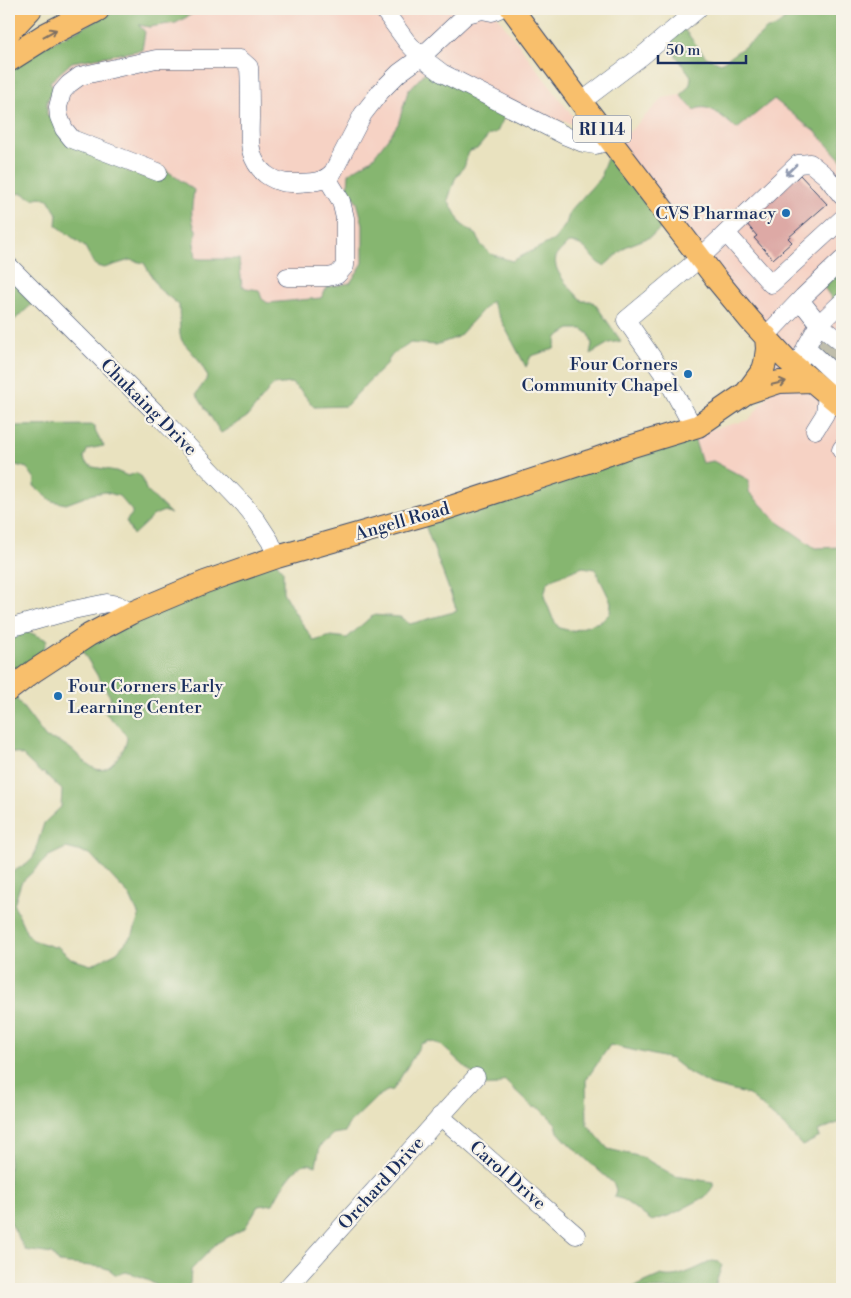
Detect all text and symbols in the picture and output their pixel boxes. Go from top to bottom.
one-way arrow [42,28,57,38]
scale bar [658,32,746,64]
text: 50 m [666,41,700,60]
road number: RI 114 [573,116,631,142]
one-way arrow [785,164,797,176]
place label: CVS Pharmacy [655,202,776,225]
marker: CVS Pharmacy [780,207,792,219]
place label: Four Corners Community Chapel [521,353,679,397]
street label: Chukaing Drive [95,354,202,461]
marker: Four Corners Community Chapel [682,368,694,380]
one-way arrow [771,378,787,387]
street label: Angell Road [351,497,453,546]
place label: Four Corners Early Learning Center [68,675,224,719]
marker: Four Corners Early Learning Center [52,690,64,702]
street label: Orchard Drive [333,1132,429,1235]
street label: Carol Drive [465,1136,551,1215]

